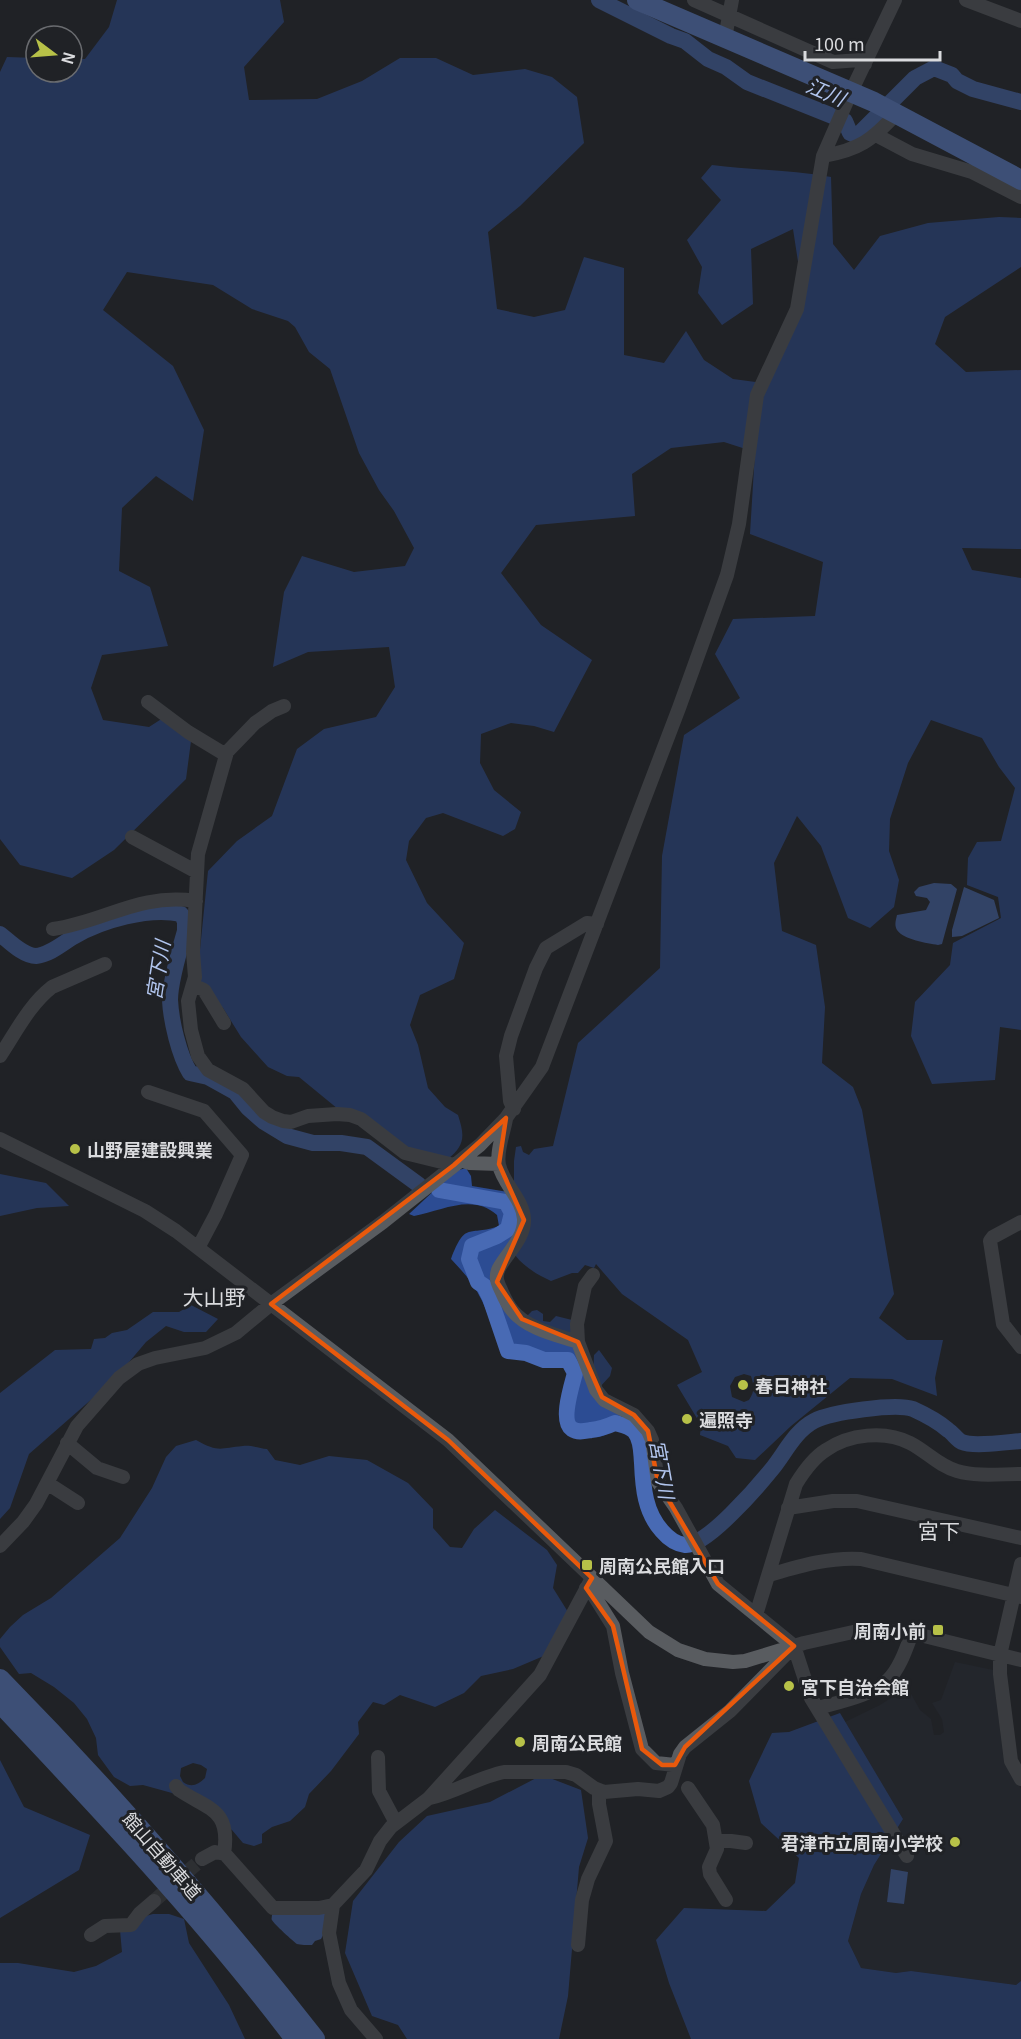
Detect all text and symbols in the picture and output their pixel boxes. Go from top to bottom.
north arrow [24,24,84,84]
scale bar [805,24,940,62]
text: 100 m [814,30,865,56]
text: N [56,49,83,67]
water label: 江川 [802,70,852,113]
water label: 宮下川 [138,936,176,1002]
place label: 山野屋建設興業 [87,1136,213,1162]
marker: 山野屋建設興業 [68,1142,82,1156]
district label: 大山野 [183,1281,246,1311]
place label: 春日神社 [755,1372,827,1398]
marker: 春日神社 [736,1378,750,1392]
place label: 遍照寺 [699,1406,753,1432]
marker: 遍照寺 [680,1412,694,1426]
water label: 宮下川 [644,1437,683,1503]
district label: 宮下 [918,1515,960,1545]
place label: 周南公民館入口 [599,1552,725,1578]
marker: 周南公民館入口 [580,1558,594,1572]
place label: 周南小前 [854,1617,926,1643]
marker: 周南小前 [931,1623,945,1637]
place label: 宮下自治会館 [801,1673,909,1699]
marker: 宮下自治会館 [782,1679,796,1693]
place label: 周南公民館 [532,1729,622,1755]
marker: 周南公民館 [513,1735,527,1749]
street label: 館山自動車道 [118,1806,208,1904]
place label: 君津市立周南小学校 [781,1829,943,1855]
marker: 君津市立周南小学校 [948,1835,962,1849]

